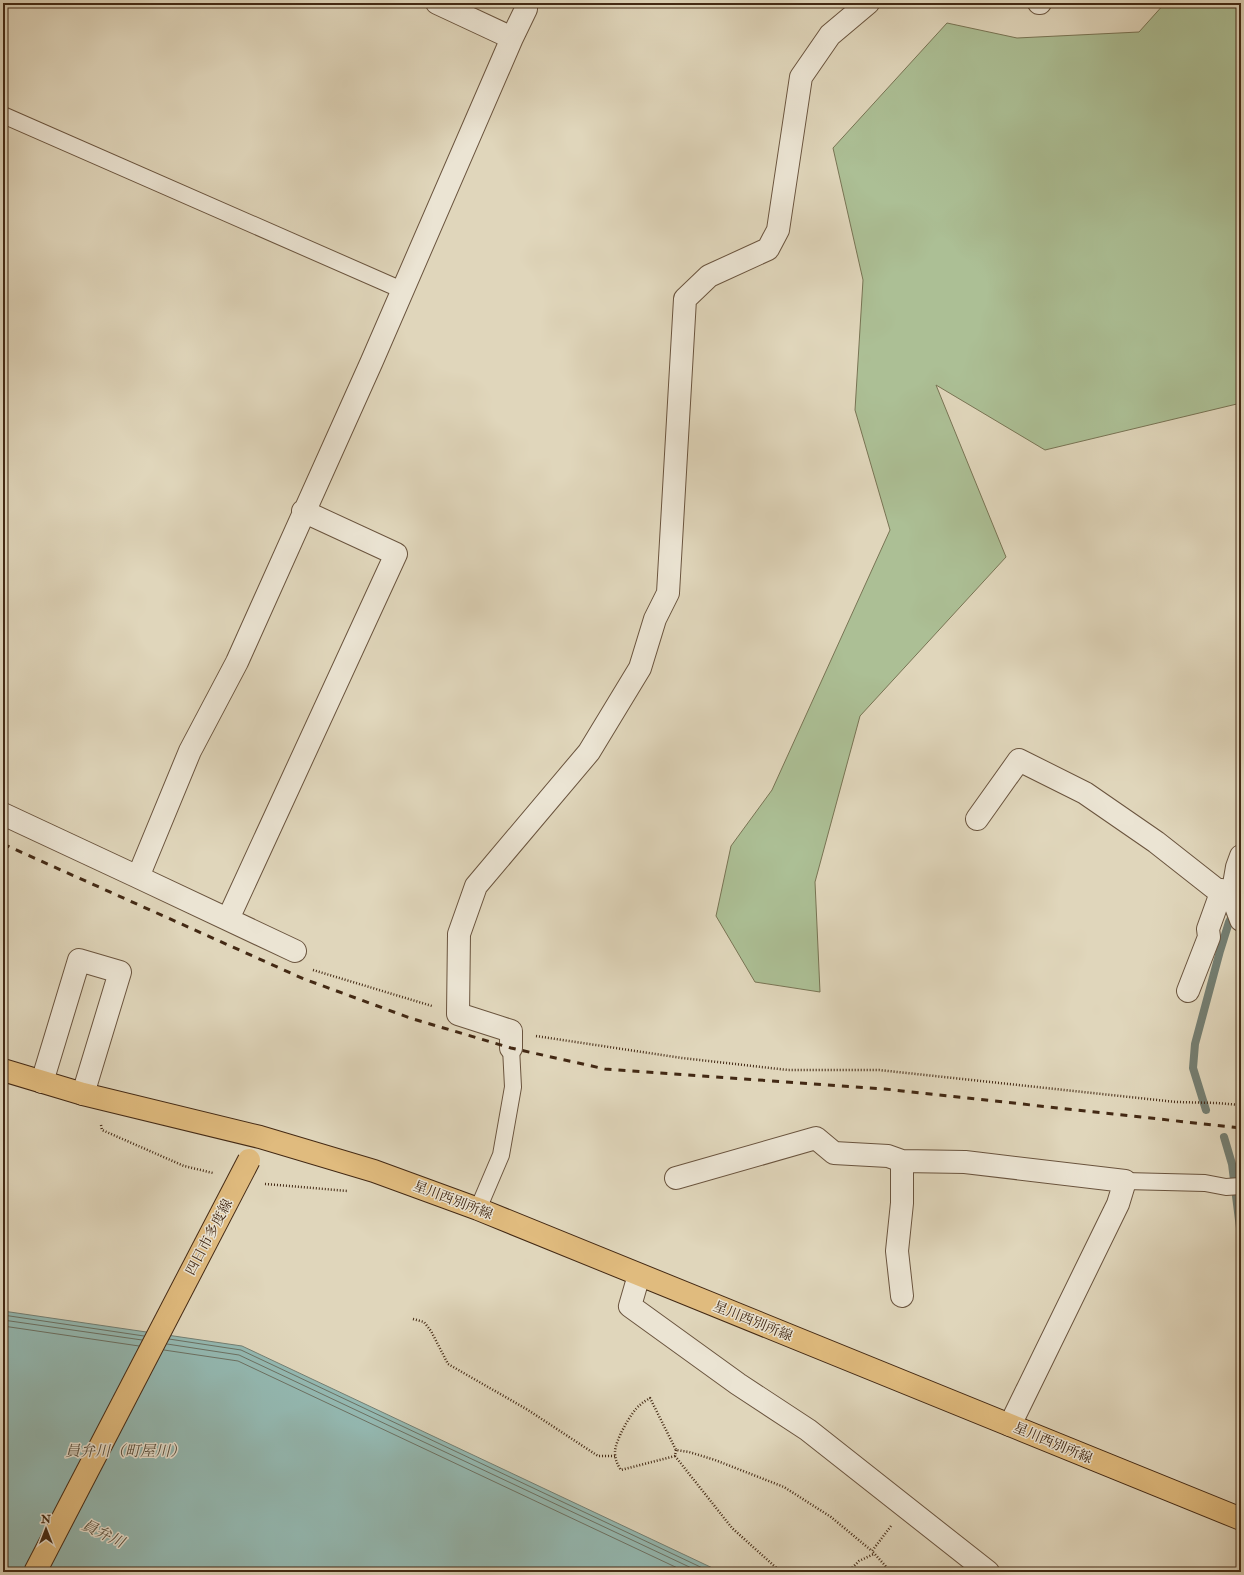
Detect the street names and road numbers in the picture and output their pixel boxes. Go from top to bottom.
street label: 星川西別所線 [411,1177,495,1223]
street label: 四日市多度線 [182,1196,236,1278]
street label: 星川西別所線 [711,1297,795,1345]
street label: 星川西別所線 [1011,1419,1095,1467]

